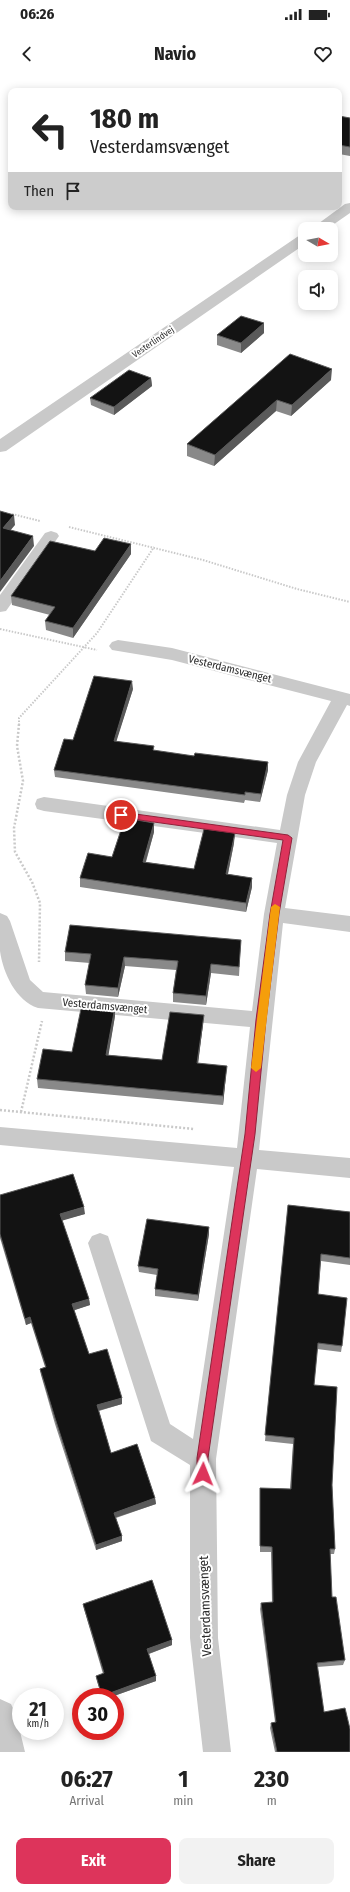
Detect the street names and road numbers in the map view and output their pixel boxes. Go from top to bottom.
street label: Vesterlindvej [130,324,176,360]
street label: Vesterdamsvænget [187,652,273,686]
street label: Vesterdamsvænget [62,996,148,1016]
street label: Vesterdamsvænget [196,1555,214,1657]

